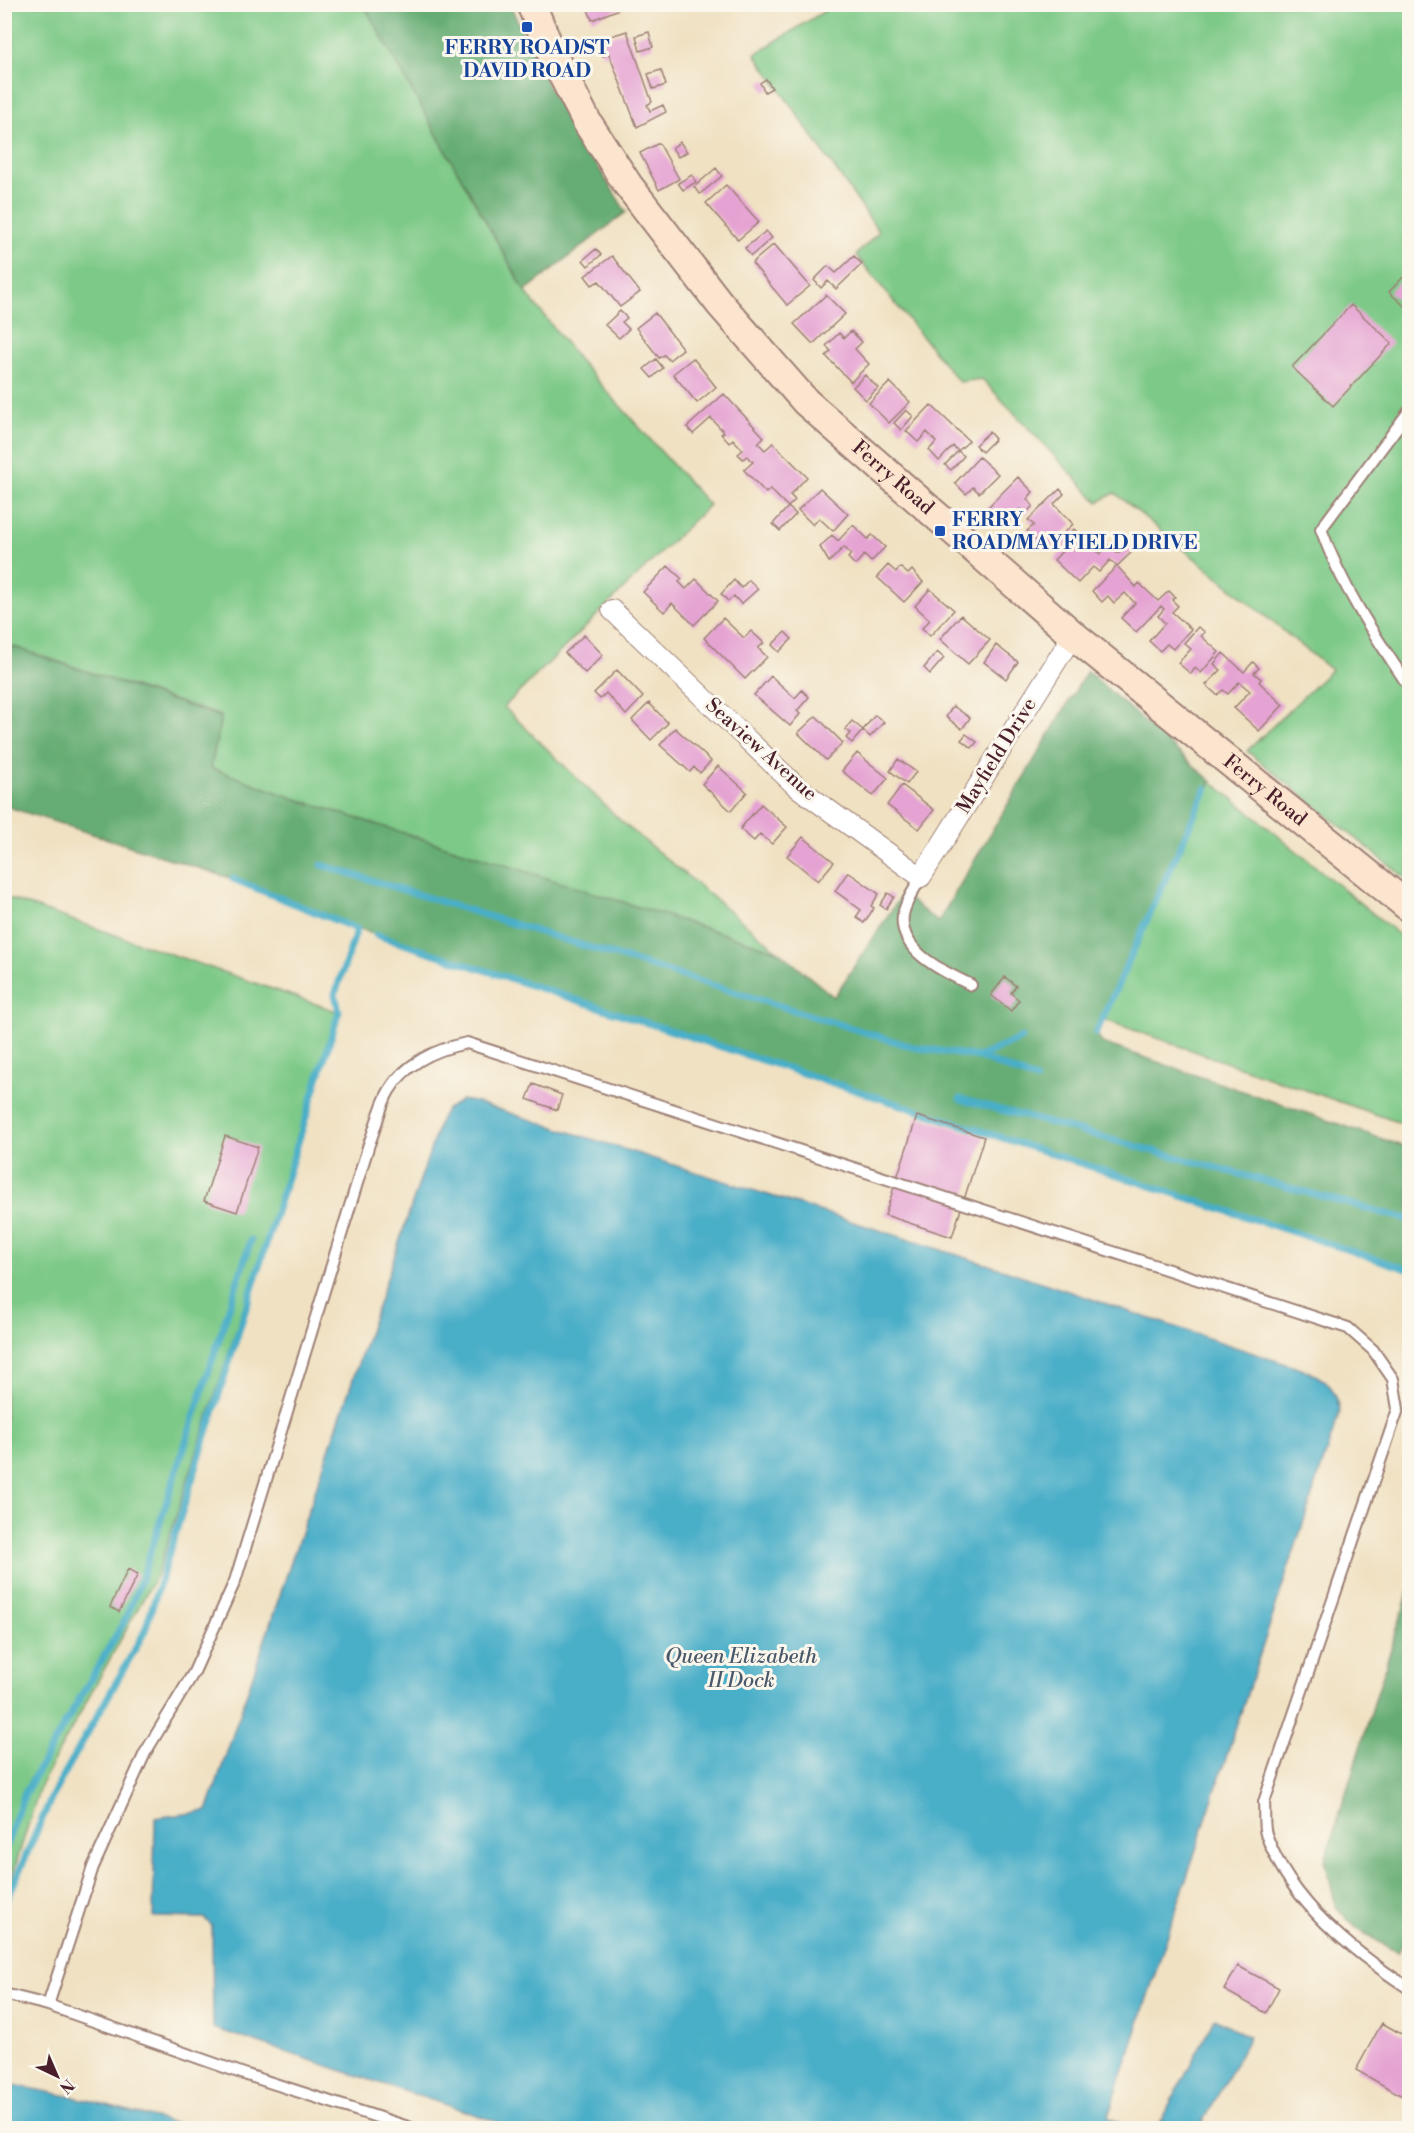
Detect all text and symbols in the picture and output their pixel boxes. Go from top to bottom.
marker: FERRY ROAD/ST DAVID ROAD [520,20,534,34]
place label: FERRY ROAD/ST DAVID ROAD [445,36,610,84]
street label: Ferry Road [847,435,939,521]
place label: FERRY ROAD/MAYFIELD DRIVE [952,508,1197,556]
marker: FERRY ROAD/MAYFIELD DRIVE [933,524,947,538]
street label: Seaview Avenue [700,693,822,807]
street label: Mayfield Drive [951,693,1043,819]
street label: Ferry Road [1218,749,1312,832]
water label: Queen Elizabeth II Dock [665,1644,817,1694]
north arrow [27,2046,87,2106]
text: N [55,2074,78,2098]

